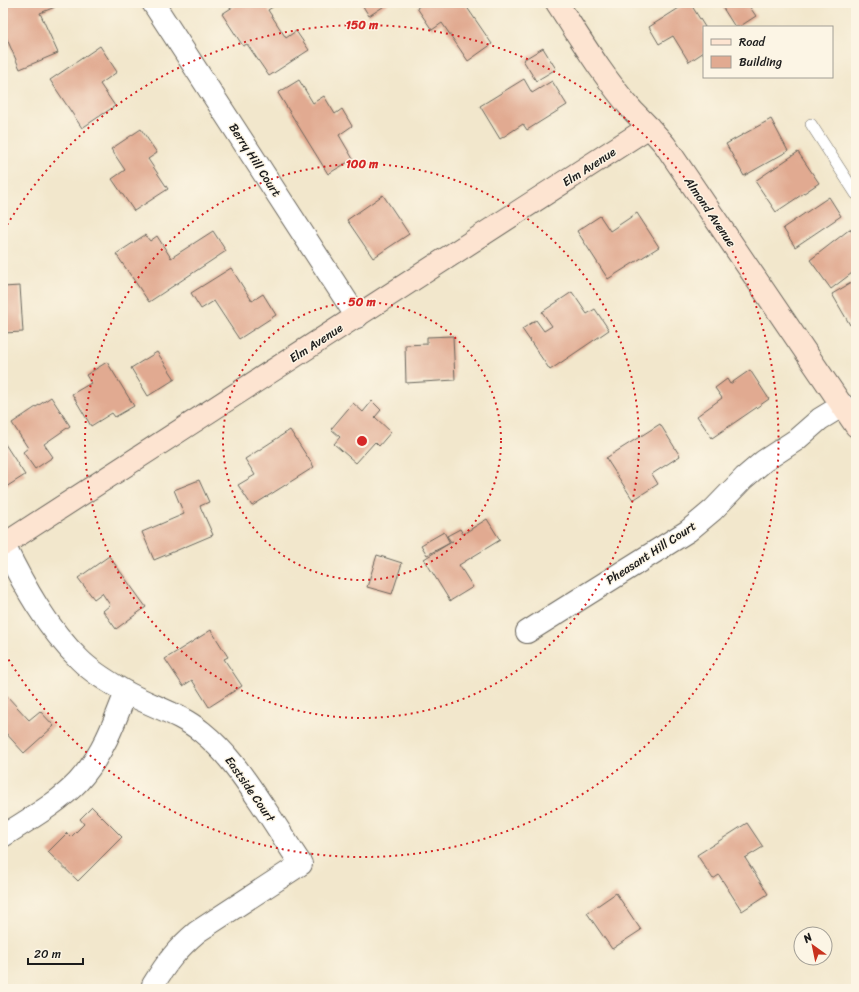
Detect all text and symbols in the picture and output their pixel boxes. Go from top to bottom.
text: 150 m [346,14,379,36]
legend [703,26,833,78]
text: Road [739,31,766,53]
text: Building [739,51,782,73]
street label: Berry Hill Court [223,119,287,201]
street label: Elm Avenue [558,141,621,193]
text: 100 m [346,153,379,175]
street label: Almond Avenue [678,171,742,252]
text: 50 m [348,291,376,313]
street label: Elm Avenue [285,317,348,369]
centre of rings [355,434,369,448]
street label: Pheasant Hill Court [601,515,701,591]
street label: Eastside Court [219,751,282,828]
north arrow [793,926,833,966]
text: N [799,928,817,949]
scale bar [28,940,83,966]
text: 20 m [34,943,61,965]

